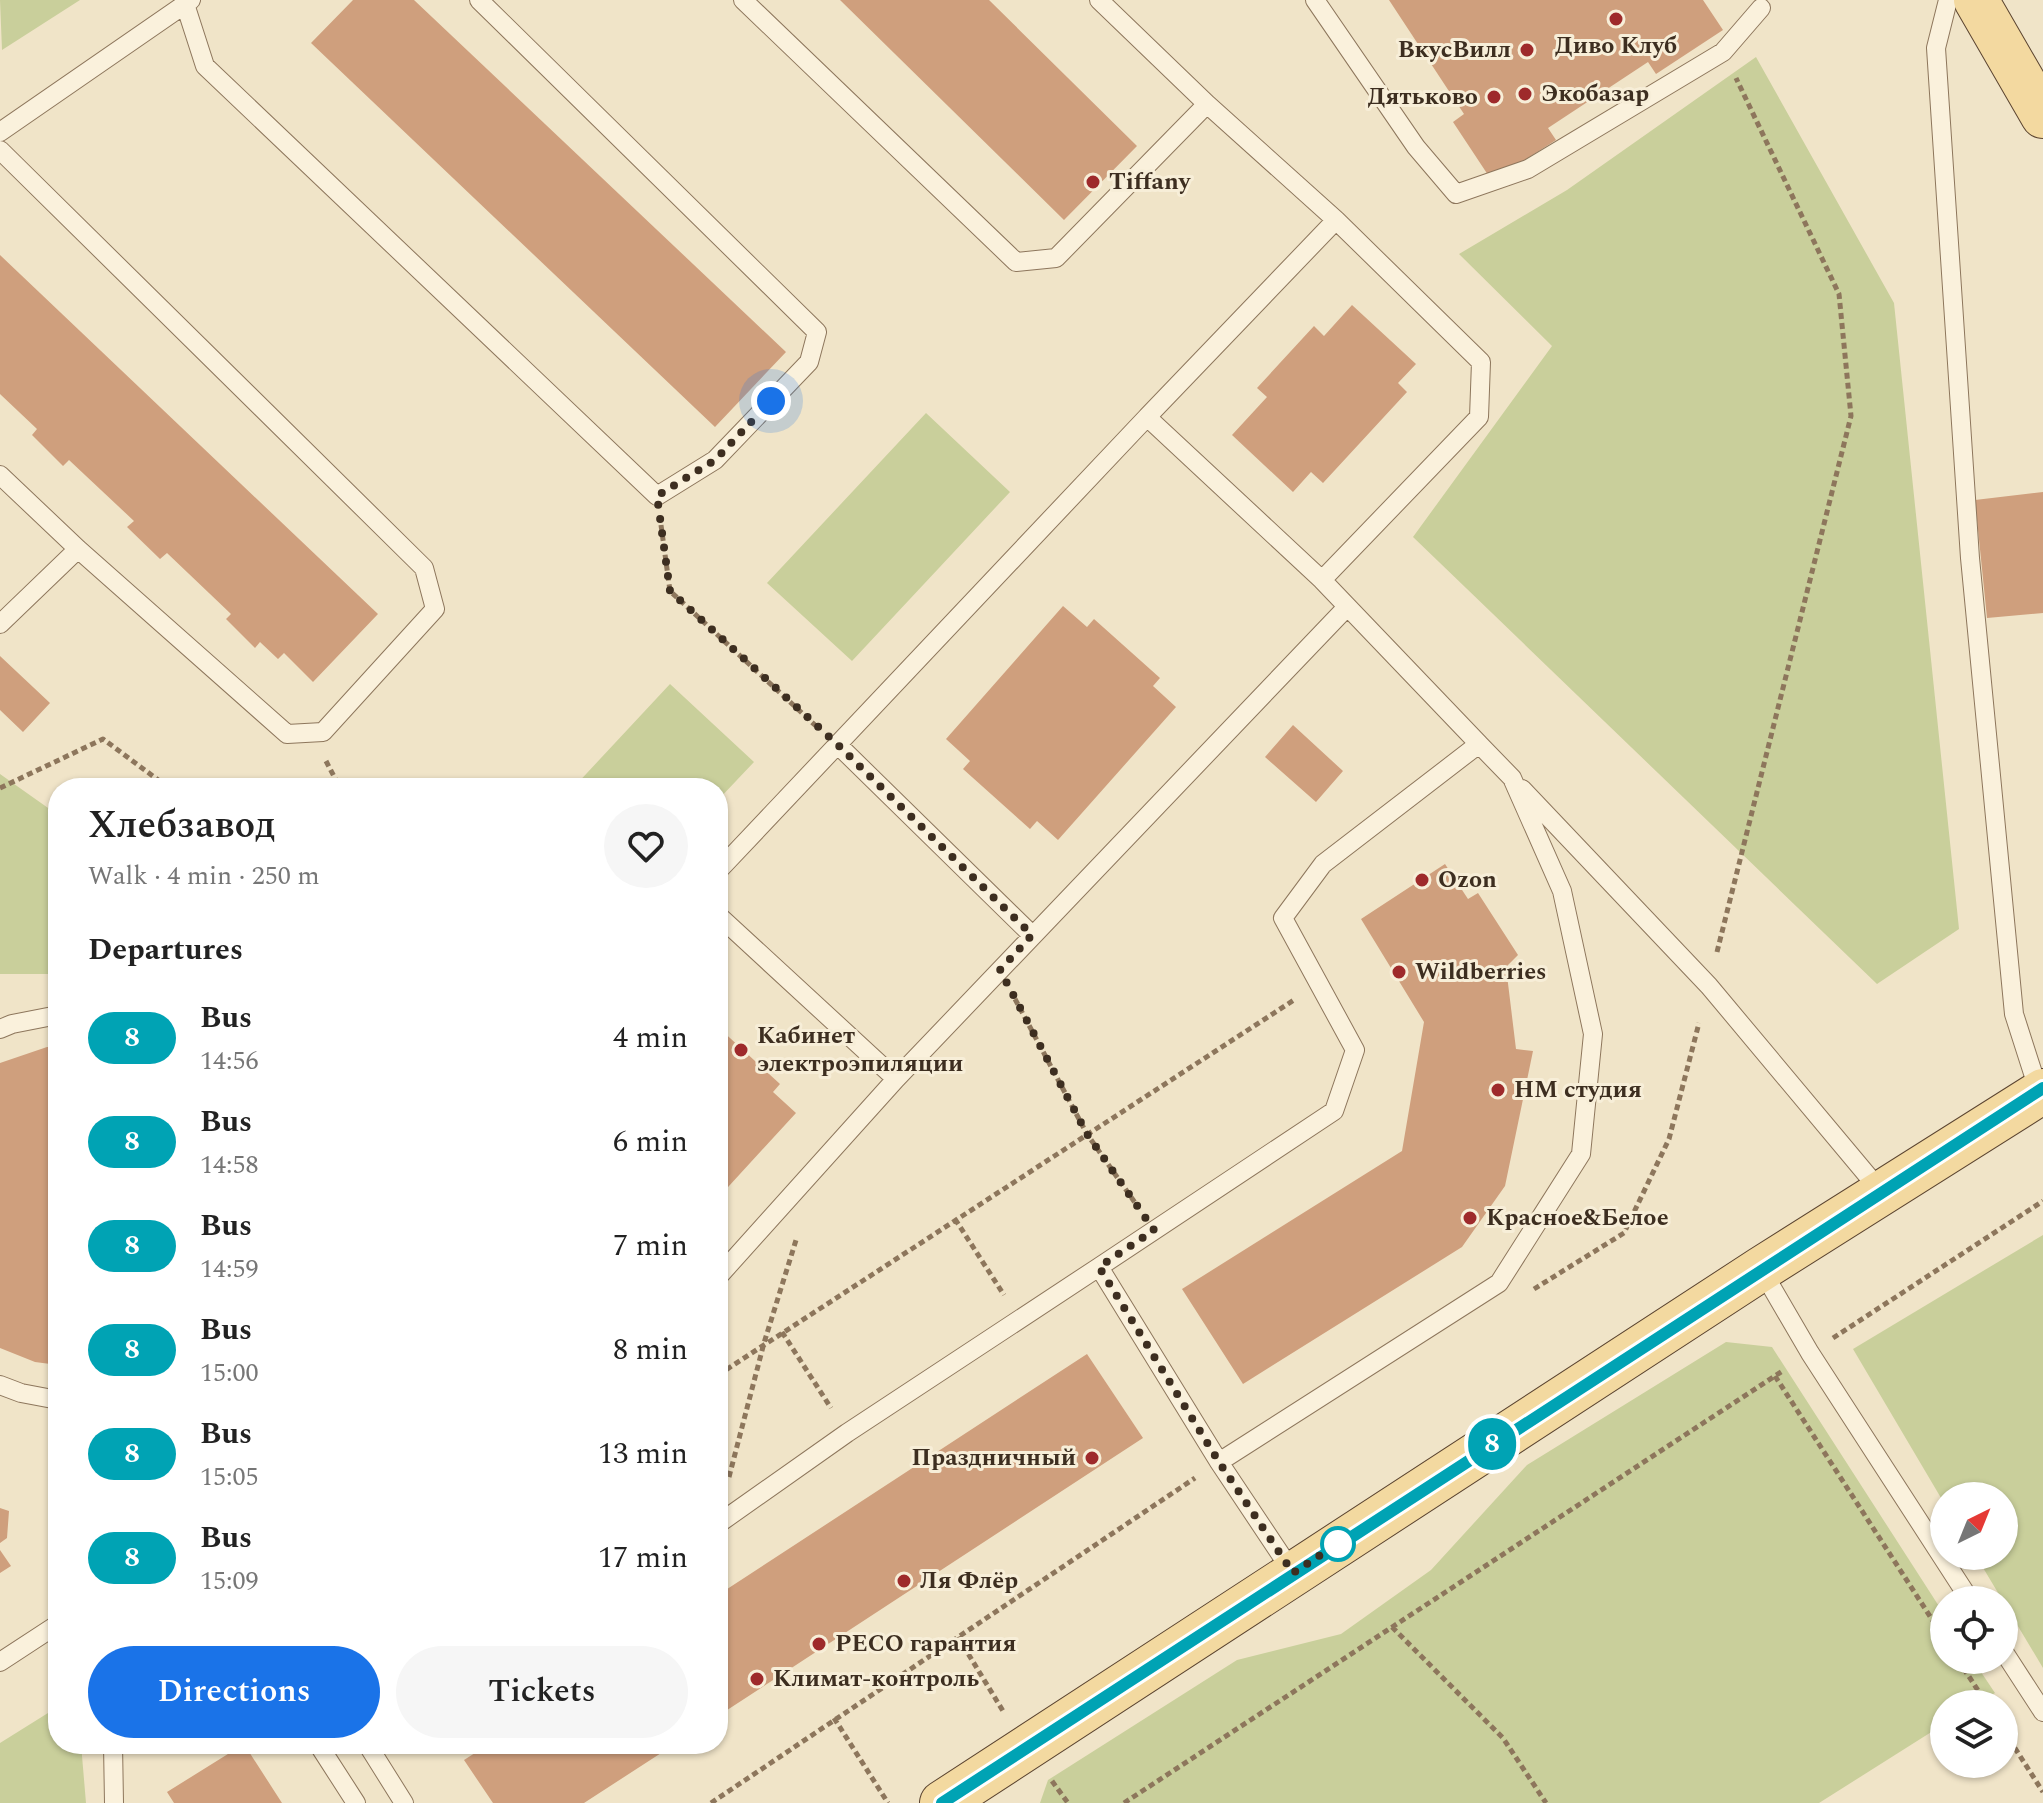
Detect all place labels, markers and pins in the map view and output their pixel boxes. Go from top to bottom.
marker: Диво Клуб [1607,10,1625,28]
place label: Диво Клуб [1555,28,1677,64]
place label: ВкусВилл [1398,32,1511,68]
marker: ВкусВилл [1518,41,1536,59]
place label: Экобазар [1541,76,1649,112]
place label: Дятьково [1368,79,1478,115]
marker: Экобазар [1516,85,1534,103]
marker: Дятьково [1485,88,1503,106]
place label: Tiffany [1109,164,1192,200]
marker: Tiffany [1084,173,1102,191]
place label: Ozon [1438,862,1497,898]
marker: Ozon [1413,871,1431,889]
place label: Wildberries [1415,954,1547,990]
marker: Wildberries [1390,963,1408,981]
place label: Кабинет электроэпиляции [757,1018,963,1082]
marker: Кабинет электроэпиляции [732,1041,750,1059]
place label: HM студия [1514,1072,1642,1108]
marker: HM студия [1489,1081,1507,1099]
place label: Красное&Белое [1486,1200,1669,1236]
marker: Красное&Белое [1461,1209,1479,1227]
place label: Праздничный [911,1440,1076,1476]
marker: Праздничный [1083,1449,1101,1467]
unlabelled marker [1321,1527,1355,1561]
place label: Ля Флёр [920,1563,1018,1599]
marker: Ля Флёр [895,1572,913,1590]
place label: РЕСО гарантия [835,1626,1016,1662]
marker: РЕСО гарантия [810,1635,828,1653]
place label: Климат-контроль [773,1661,979,1697]
marker: Климат-контроль [748,1670,766,1688]

